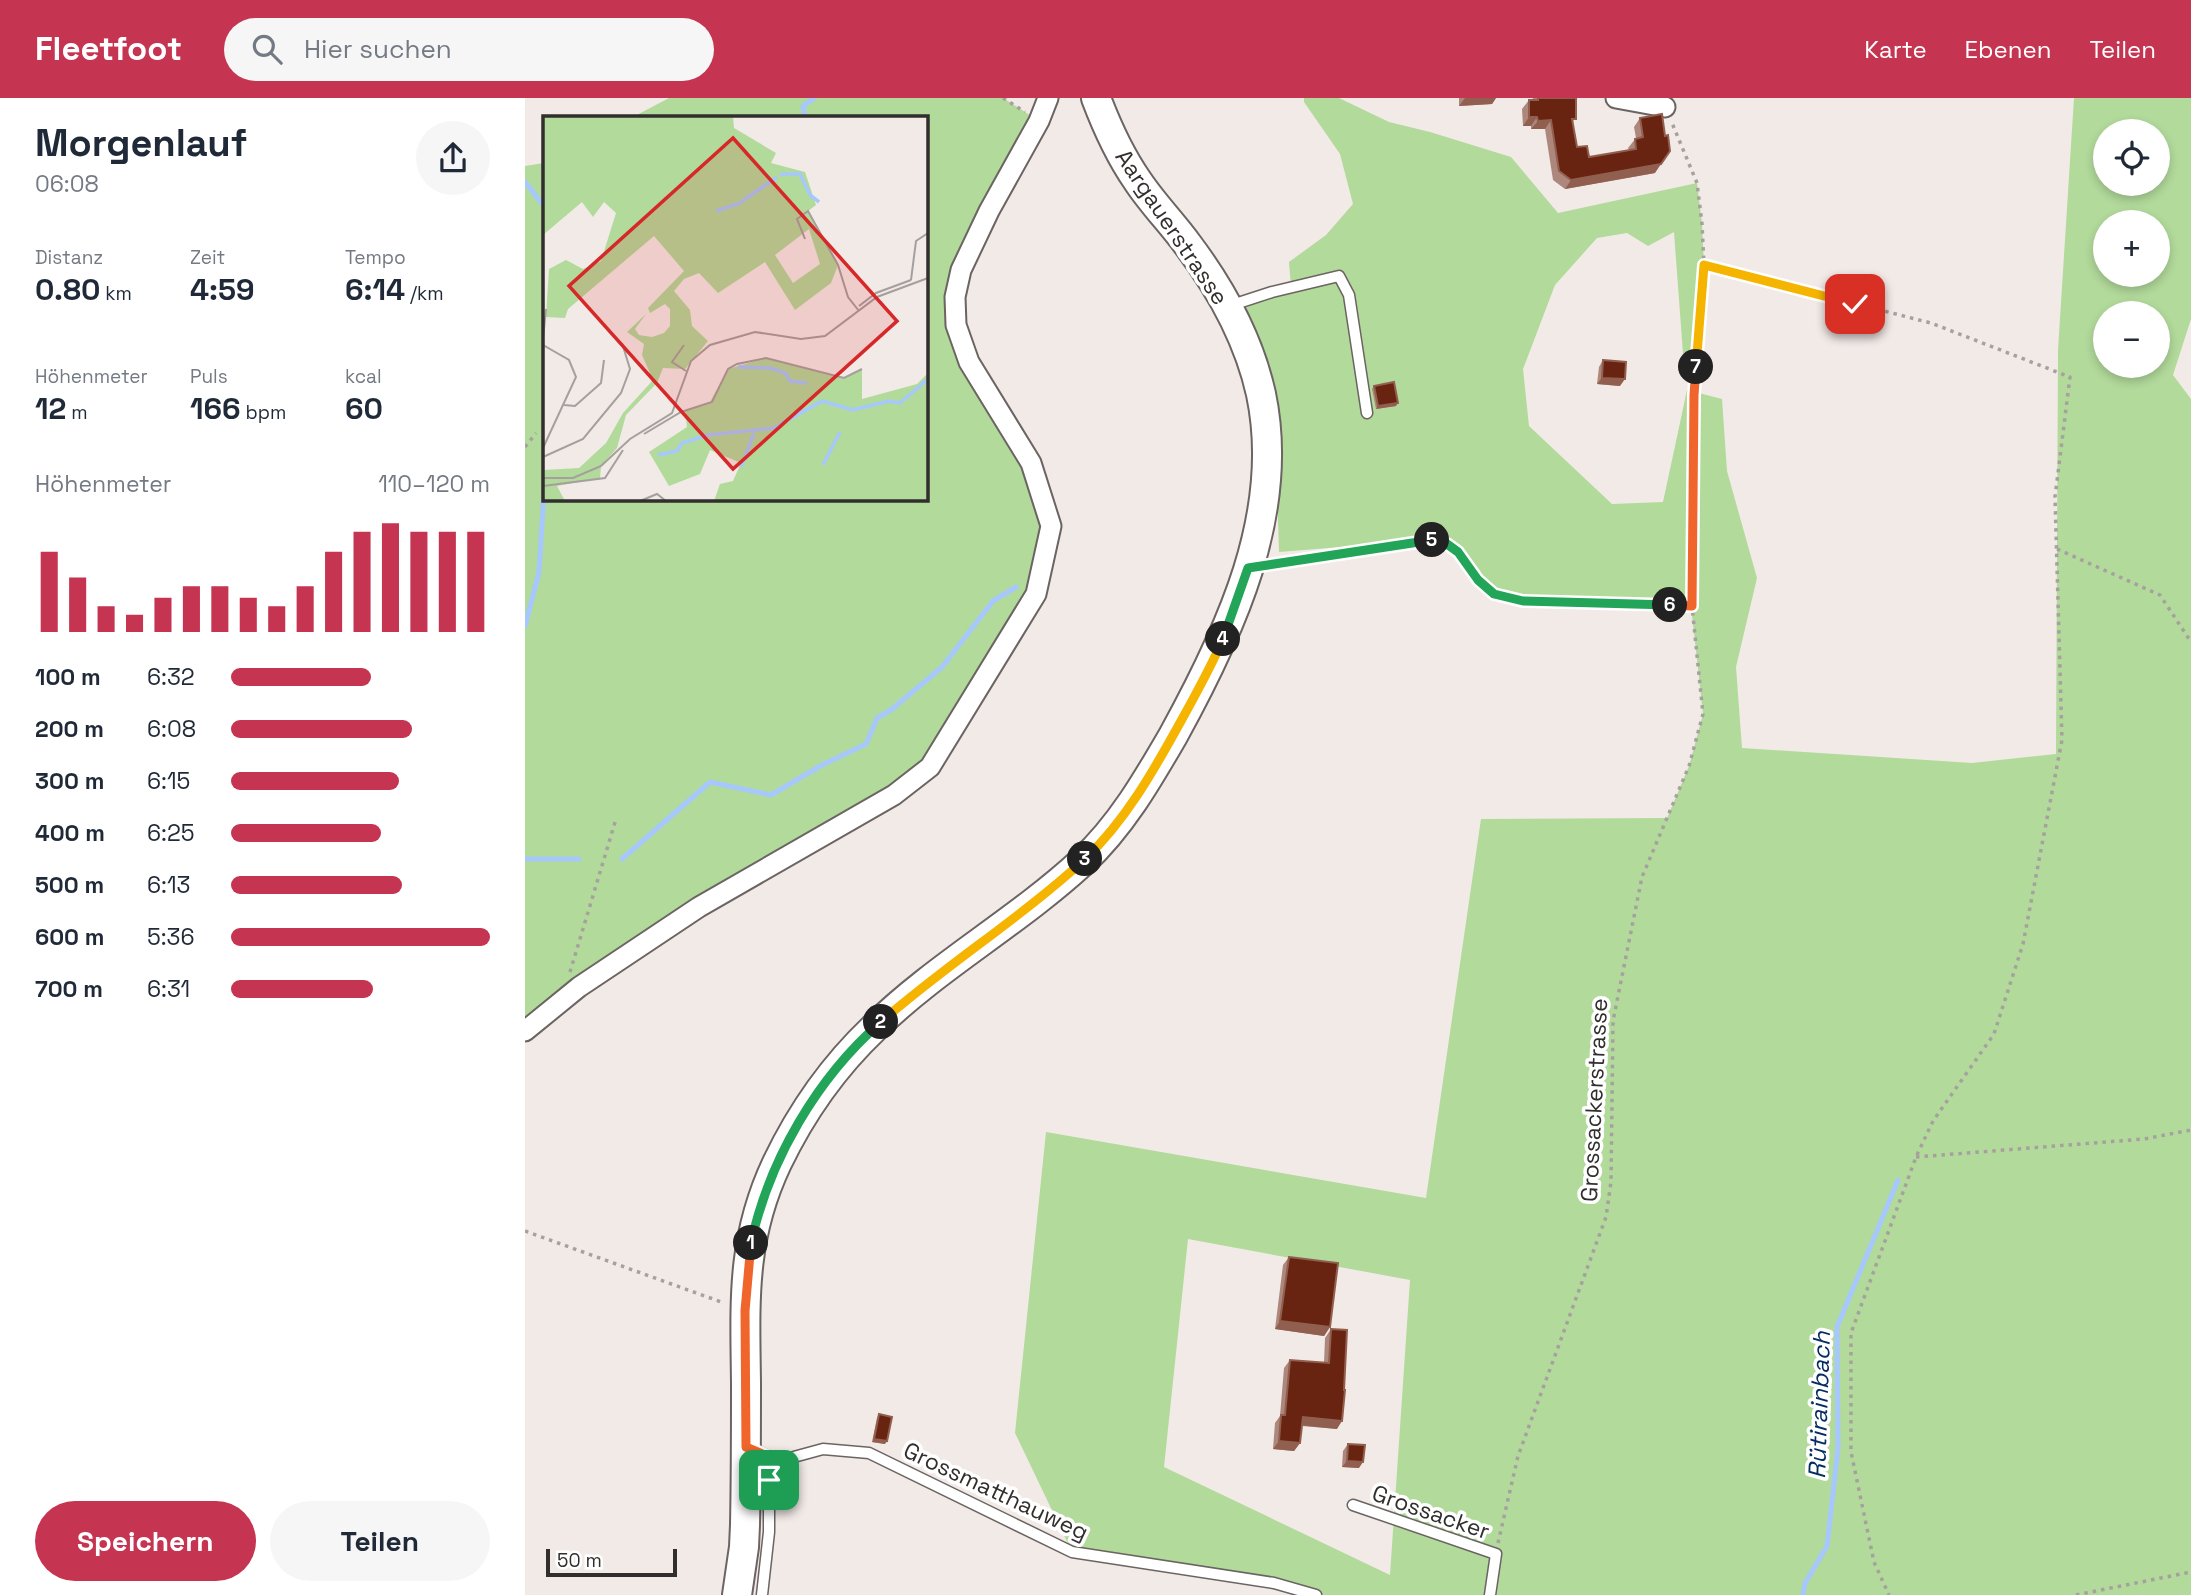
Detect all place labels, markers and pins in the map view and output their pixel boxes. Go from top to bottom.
pin [1825,274,1885,334]
pin: 7 [1679,350,1713,384]
pin: 5 [1415,522,1450,558]
pin: 6 [1653,588,1687,622]
pin: 4 [1205,622,1241,656]
pin: 3 [1067,842,1103,876]
pin: 2 [863,1004,899,1040]
pin: 1 [733,1226,769,1260]
pin [739,1450,799,1510]

